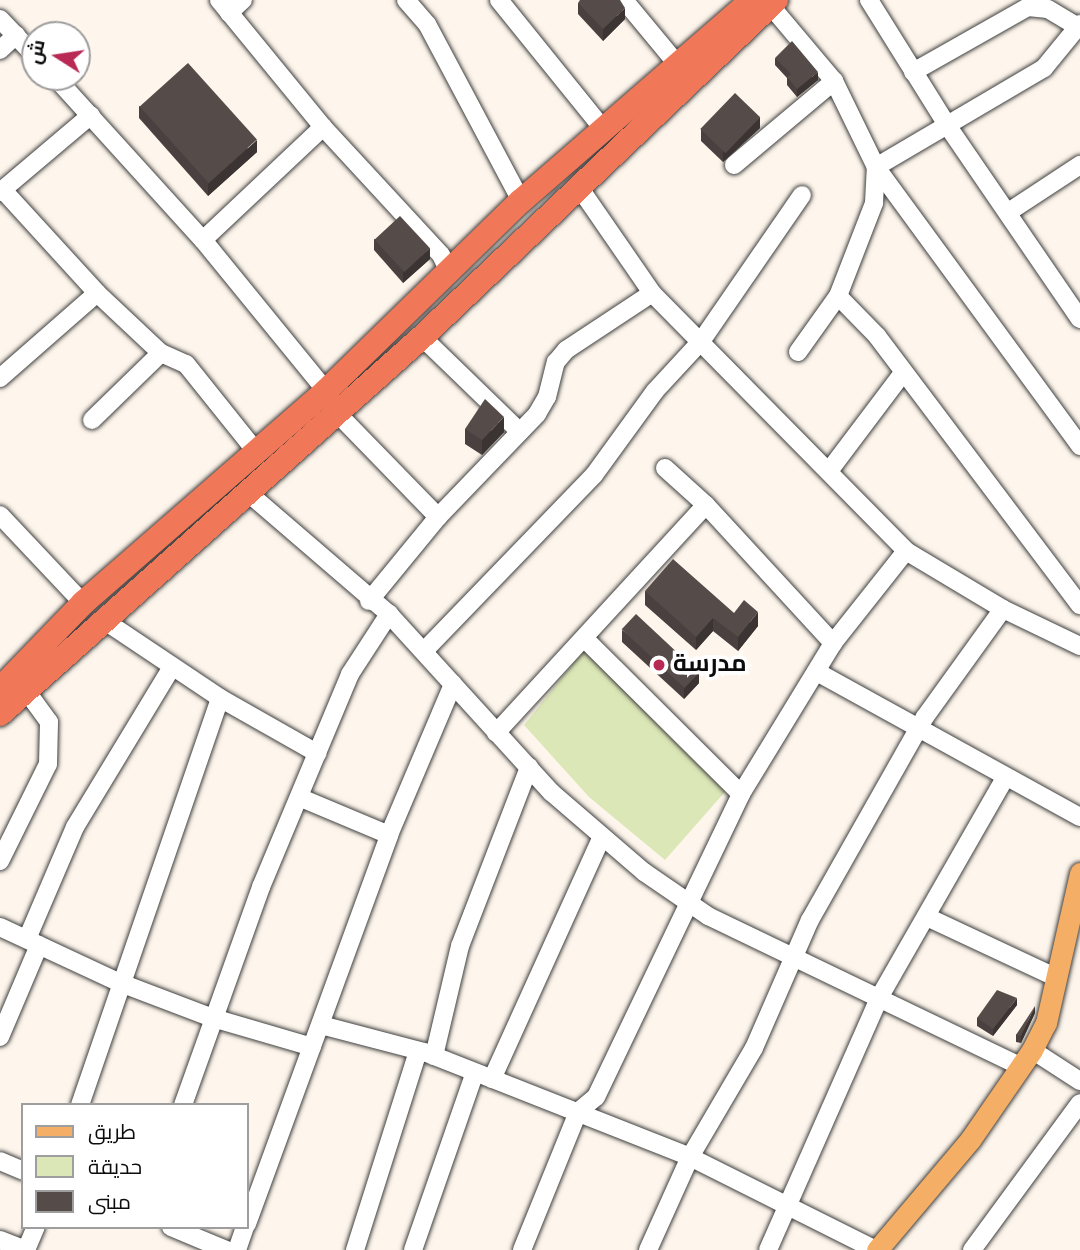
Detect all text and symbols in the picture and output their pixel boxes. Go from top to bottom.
north arrow [21,21,91,91]
text: ش [20,37,54,67]
place label: مدرسة [673,651,747,679]
marker: مدرسة [651,657,667,673]
legend [21,1103,248,1229]
text: طريق [88,1117,136,1149]
text: حديقة [88,1152,142,1184]
text: مبنى [88,1187,131,1219]

